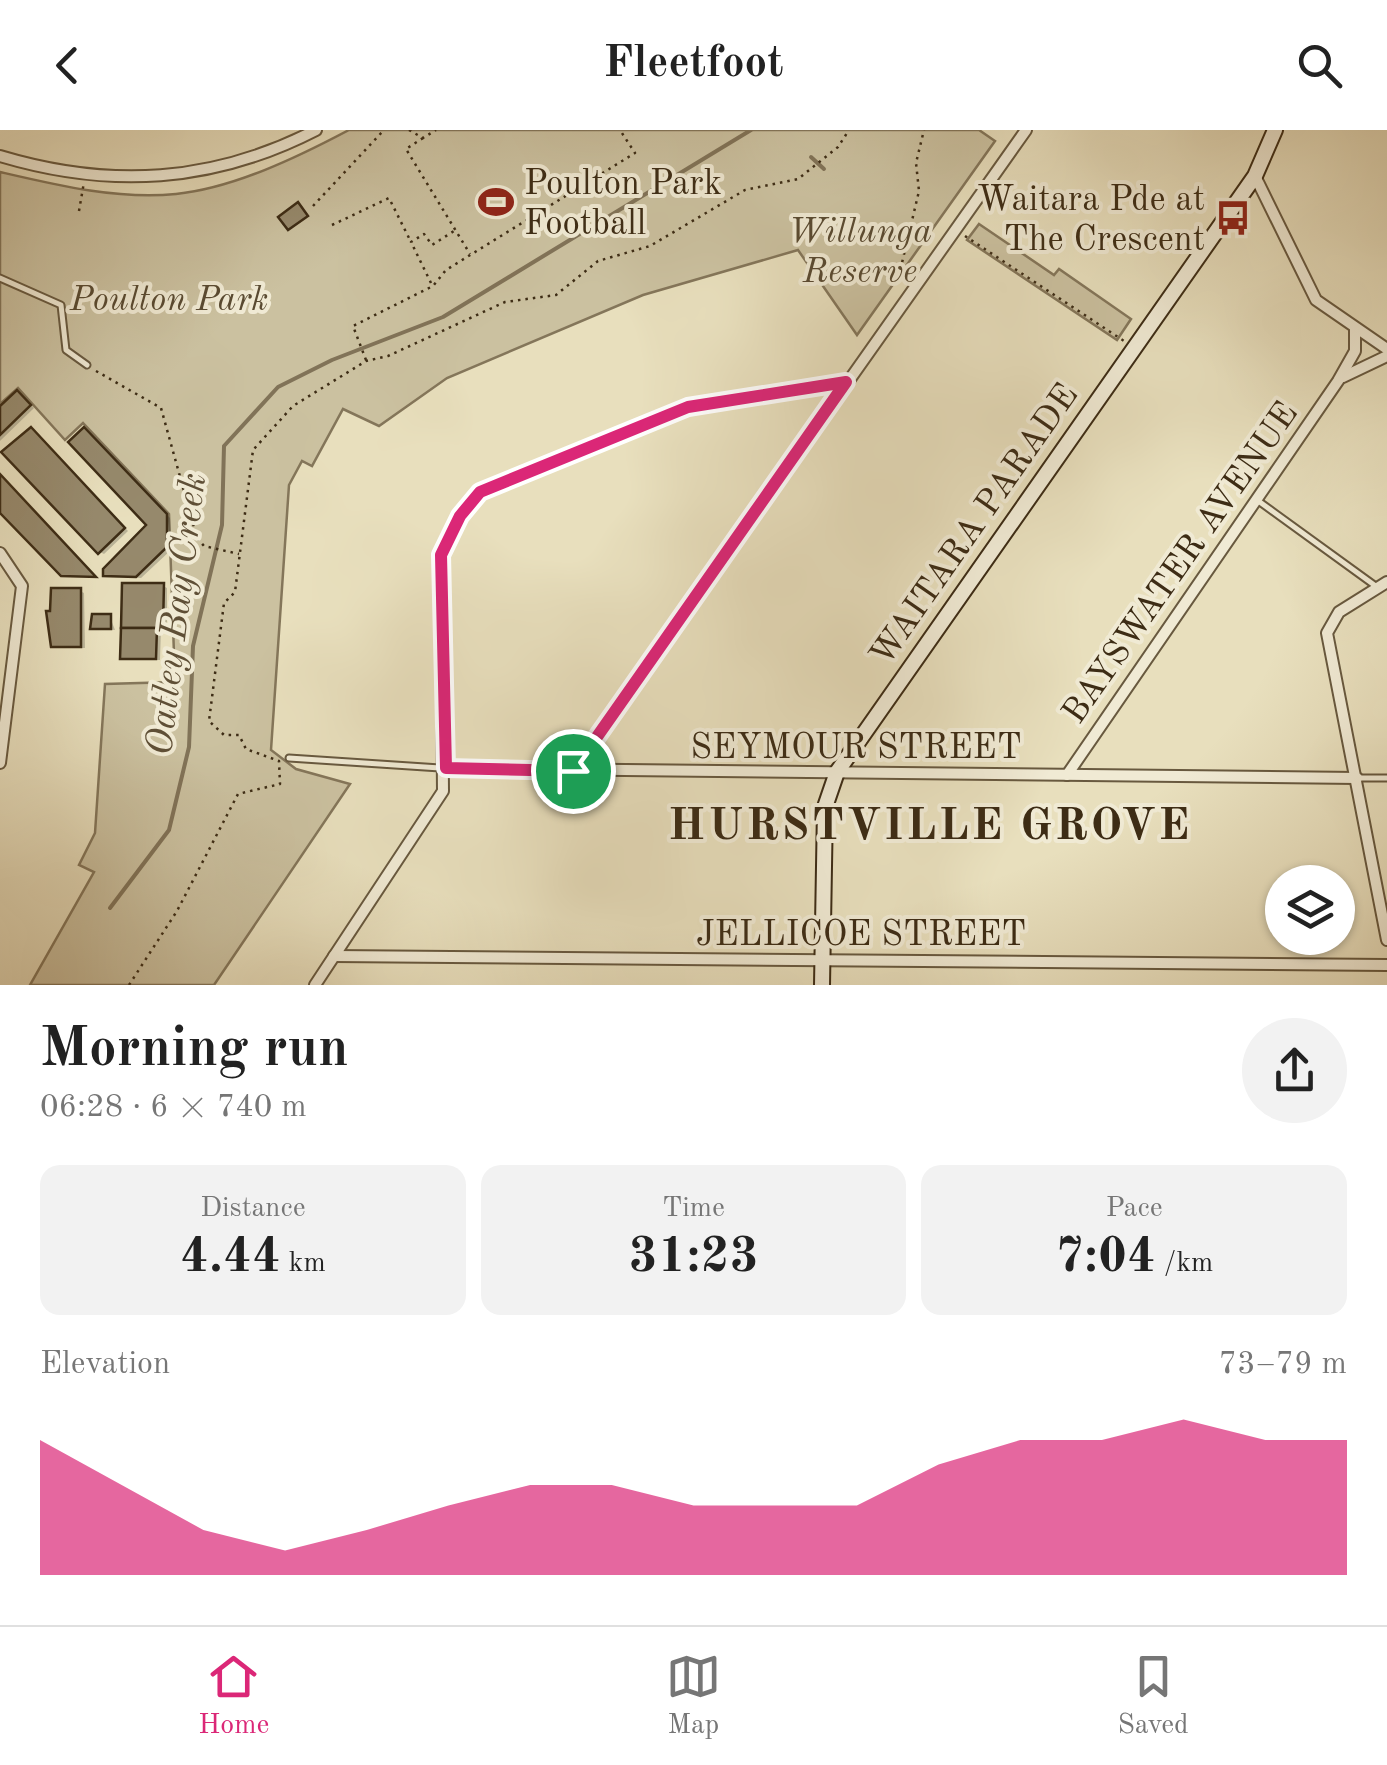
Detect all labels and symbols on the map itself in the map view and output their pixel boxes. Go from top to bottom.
place label: Poulton Park Football [524,167,722,242]
sports icon: Poulton Park Football [477,183,515,221]
place label: Waitara Pde at The Crescent [977,183,1205,258]
bus stop icon: Waitara Pde at The Crescent [1214,199,1252,237]
park label: Willunga Reserve [788,215,932,290]
park label: Poulton Park [69,283,268,318]
street label: WAITARA PARADE [865,378,1085,673]
street label: BAYSWATER AVENUE [1057,397,1305,730]
water label: Oatley Bay Creek [142,471,214,758]
pin [531,729,616,814]
street label: SEYMOUR STREET [690,731,1022,766]
district label: HURSTVILLE GROVE [668,805,1192,850]
street label: JELLICOE STREET [696,918,1026,953]

